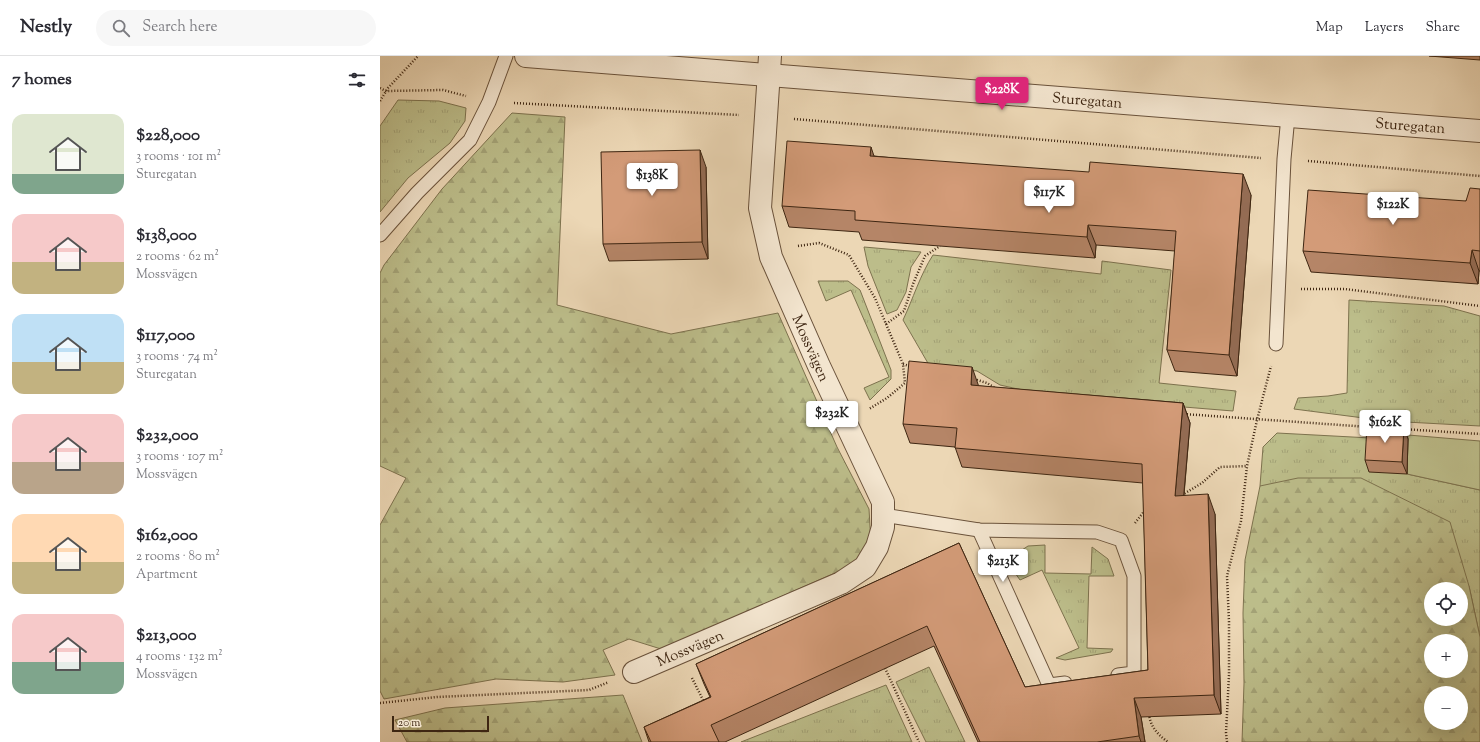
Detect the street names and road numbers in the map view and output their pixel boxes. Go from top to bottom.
street label: Sturegatan [1051,88,1123,115]
street label: Sturegatan [1374,114,1446,140]
street label: Mossvägen [786,312,834,386]
street label: Mossvägen [654,626,728,673]

